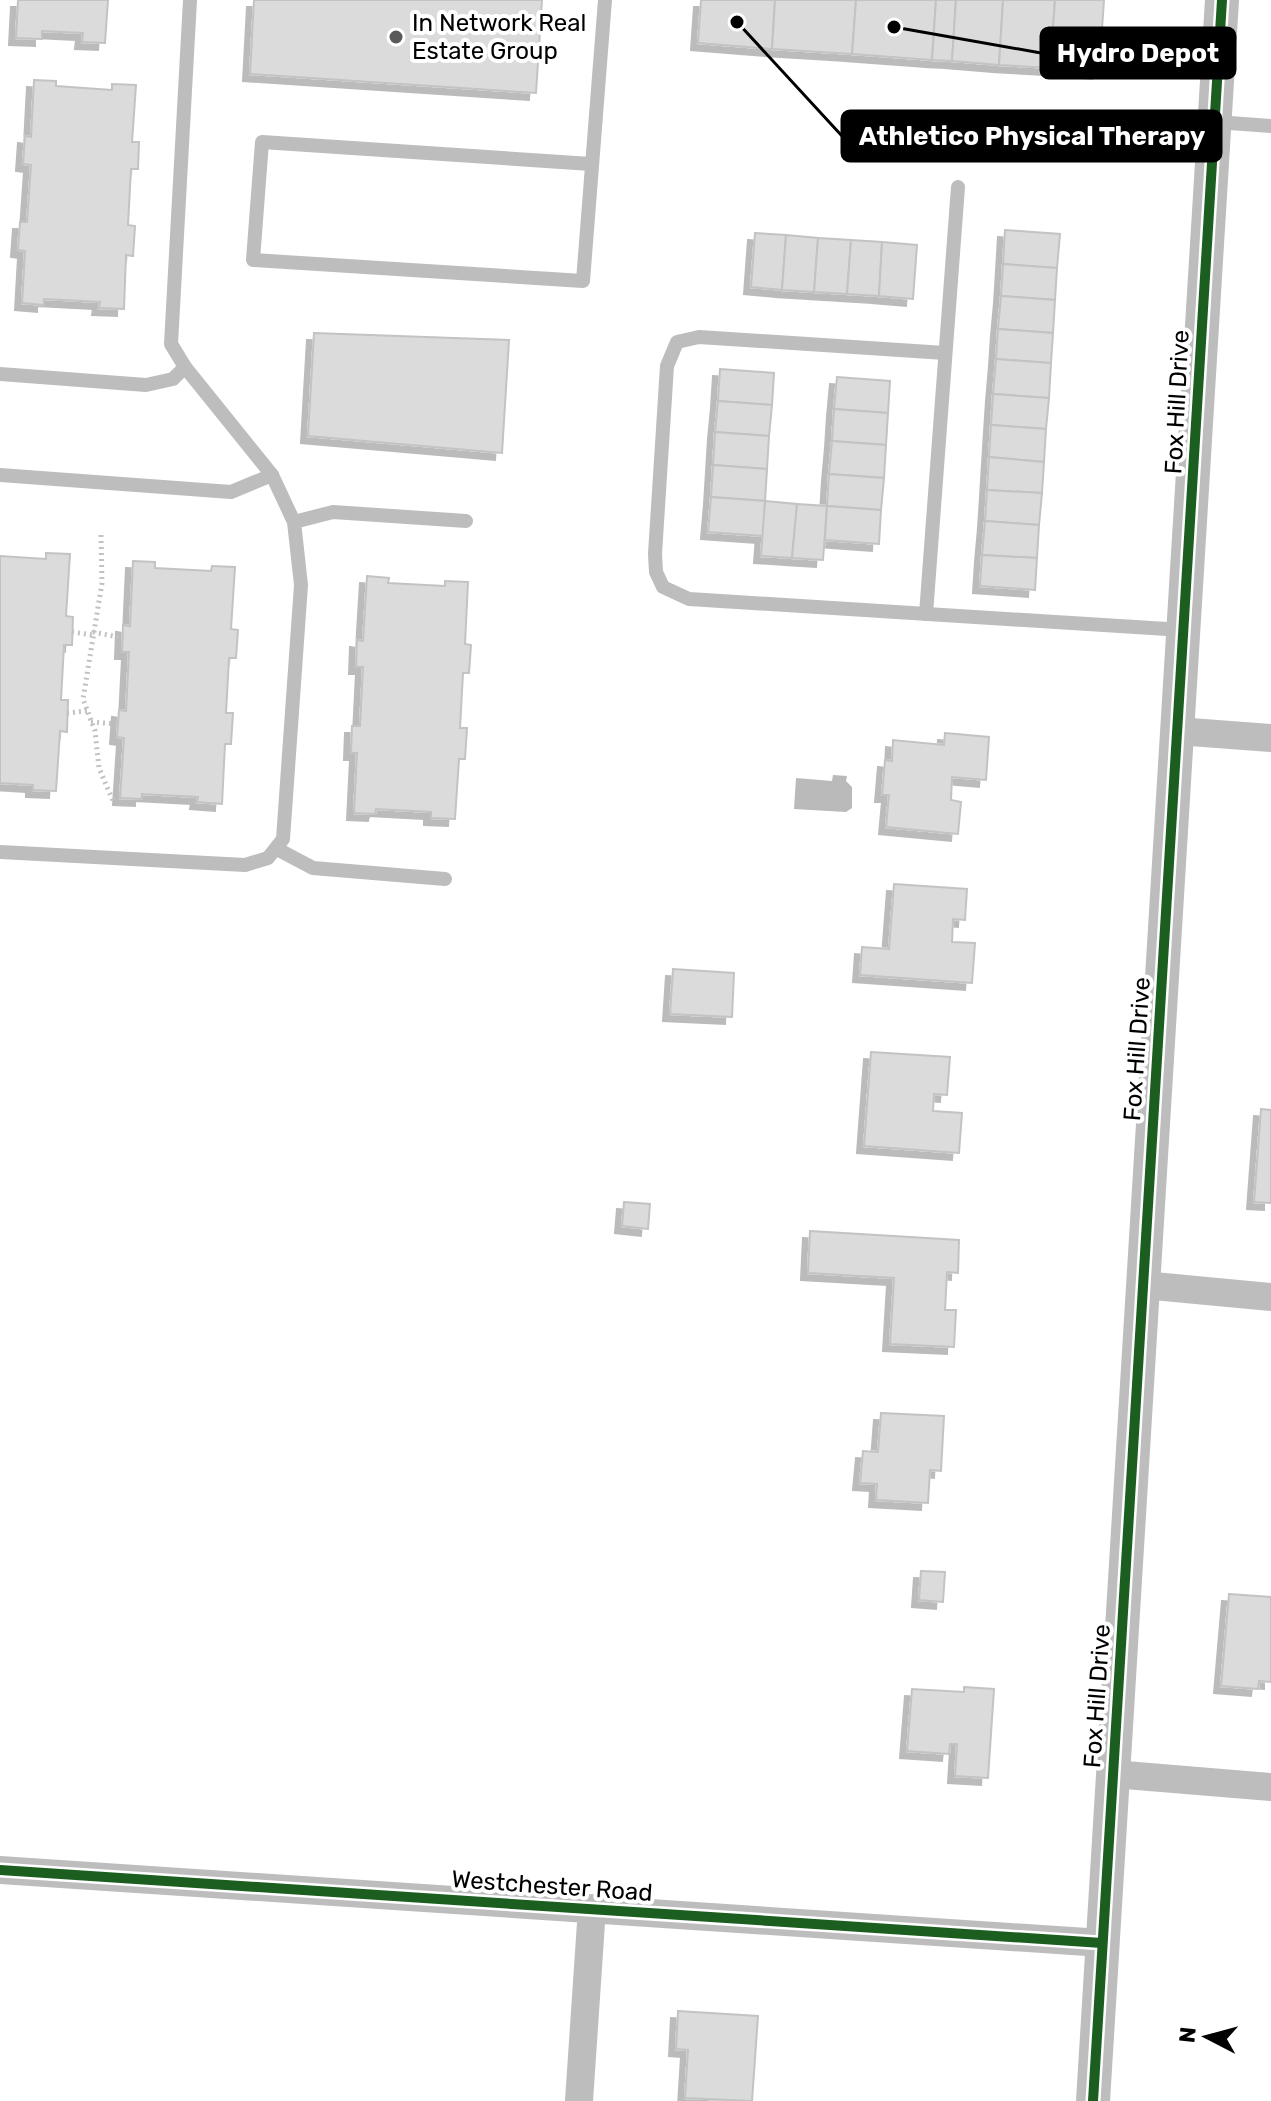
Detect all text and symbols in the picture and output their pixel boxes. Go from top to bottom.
place label: In Network Real Estate Group [412,9,586,65]
marker: In Network Real Estate Group [387,28,405,46]
callout: Hydro Depot [1041,28,1235,78]
text: Hydro Depot [1057,38,1219,69]
callout: Athletico Physical Therapy [842,111,1221,161]
text: Athletico Physical Therapy [859,121,1206,152]
street label: Fox Hill Drive [1159,329,1195,475]
street label: Fox Hill Drive [1118,976,1156,1122]
street label: Fox Hill Drive [1078,1623,1116,1769]
street label: Westchester Road [451,1865,653,1907]
north arrow [1167,1997,1247,2077]
text: N [1173,2026,1202,2044]

